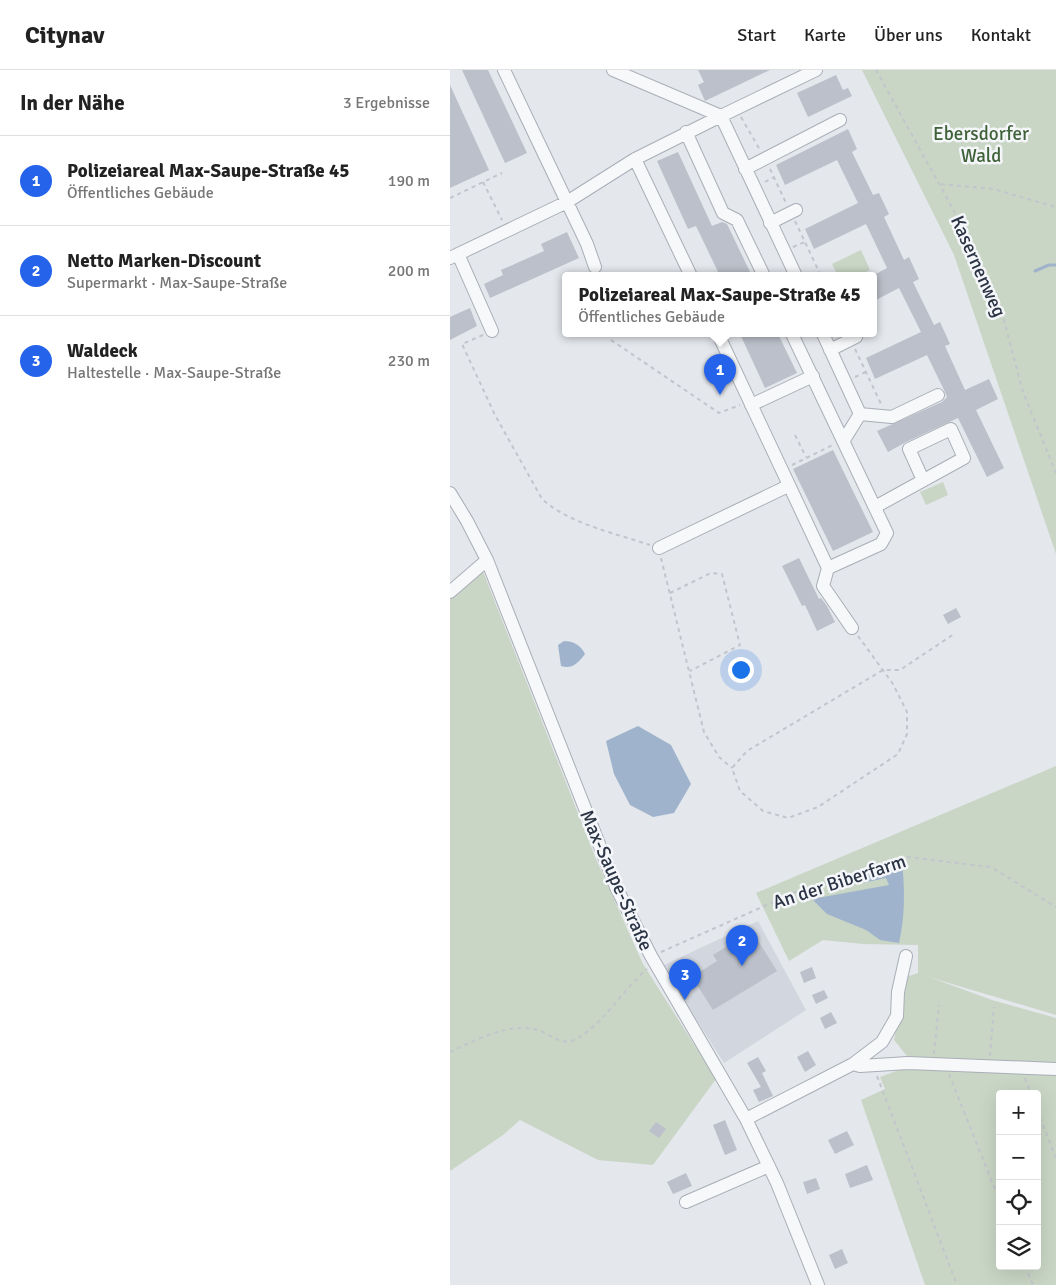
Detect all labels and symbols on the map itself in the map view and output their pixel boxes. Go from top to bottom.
park label: Ebersdorfer Wald [933,122,1029,168]
street label: Kasernenweg [945,212,1011,321]
pin: 1 [704,354,736,395]
your location [728,657,754,683]
street label: Max-Saupe-Straße [574,806,658,955]
street label: An der Biberfarm [770,849,909,915]
pin: 2 [726,925,758,966]
pin: 3 [669,959,701,1000]

